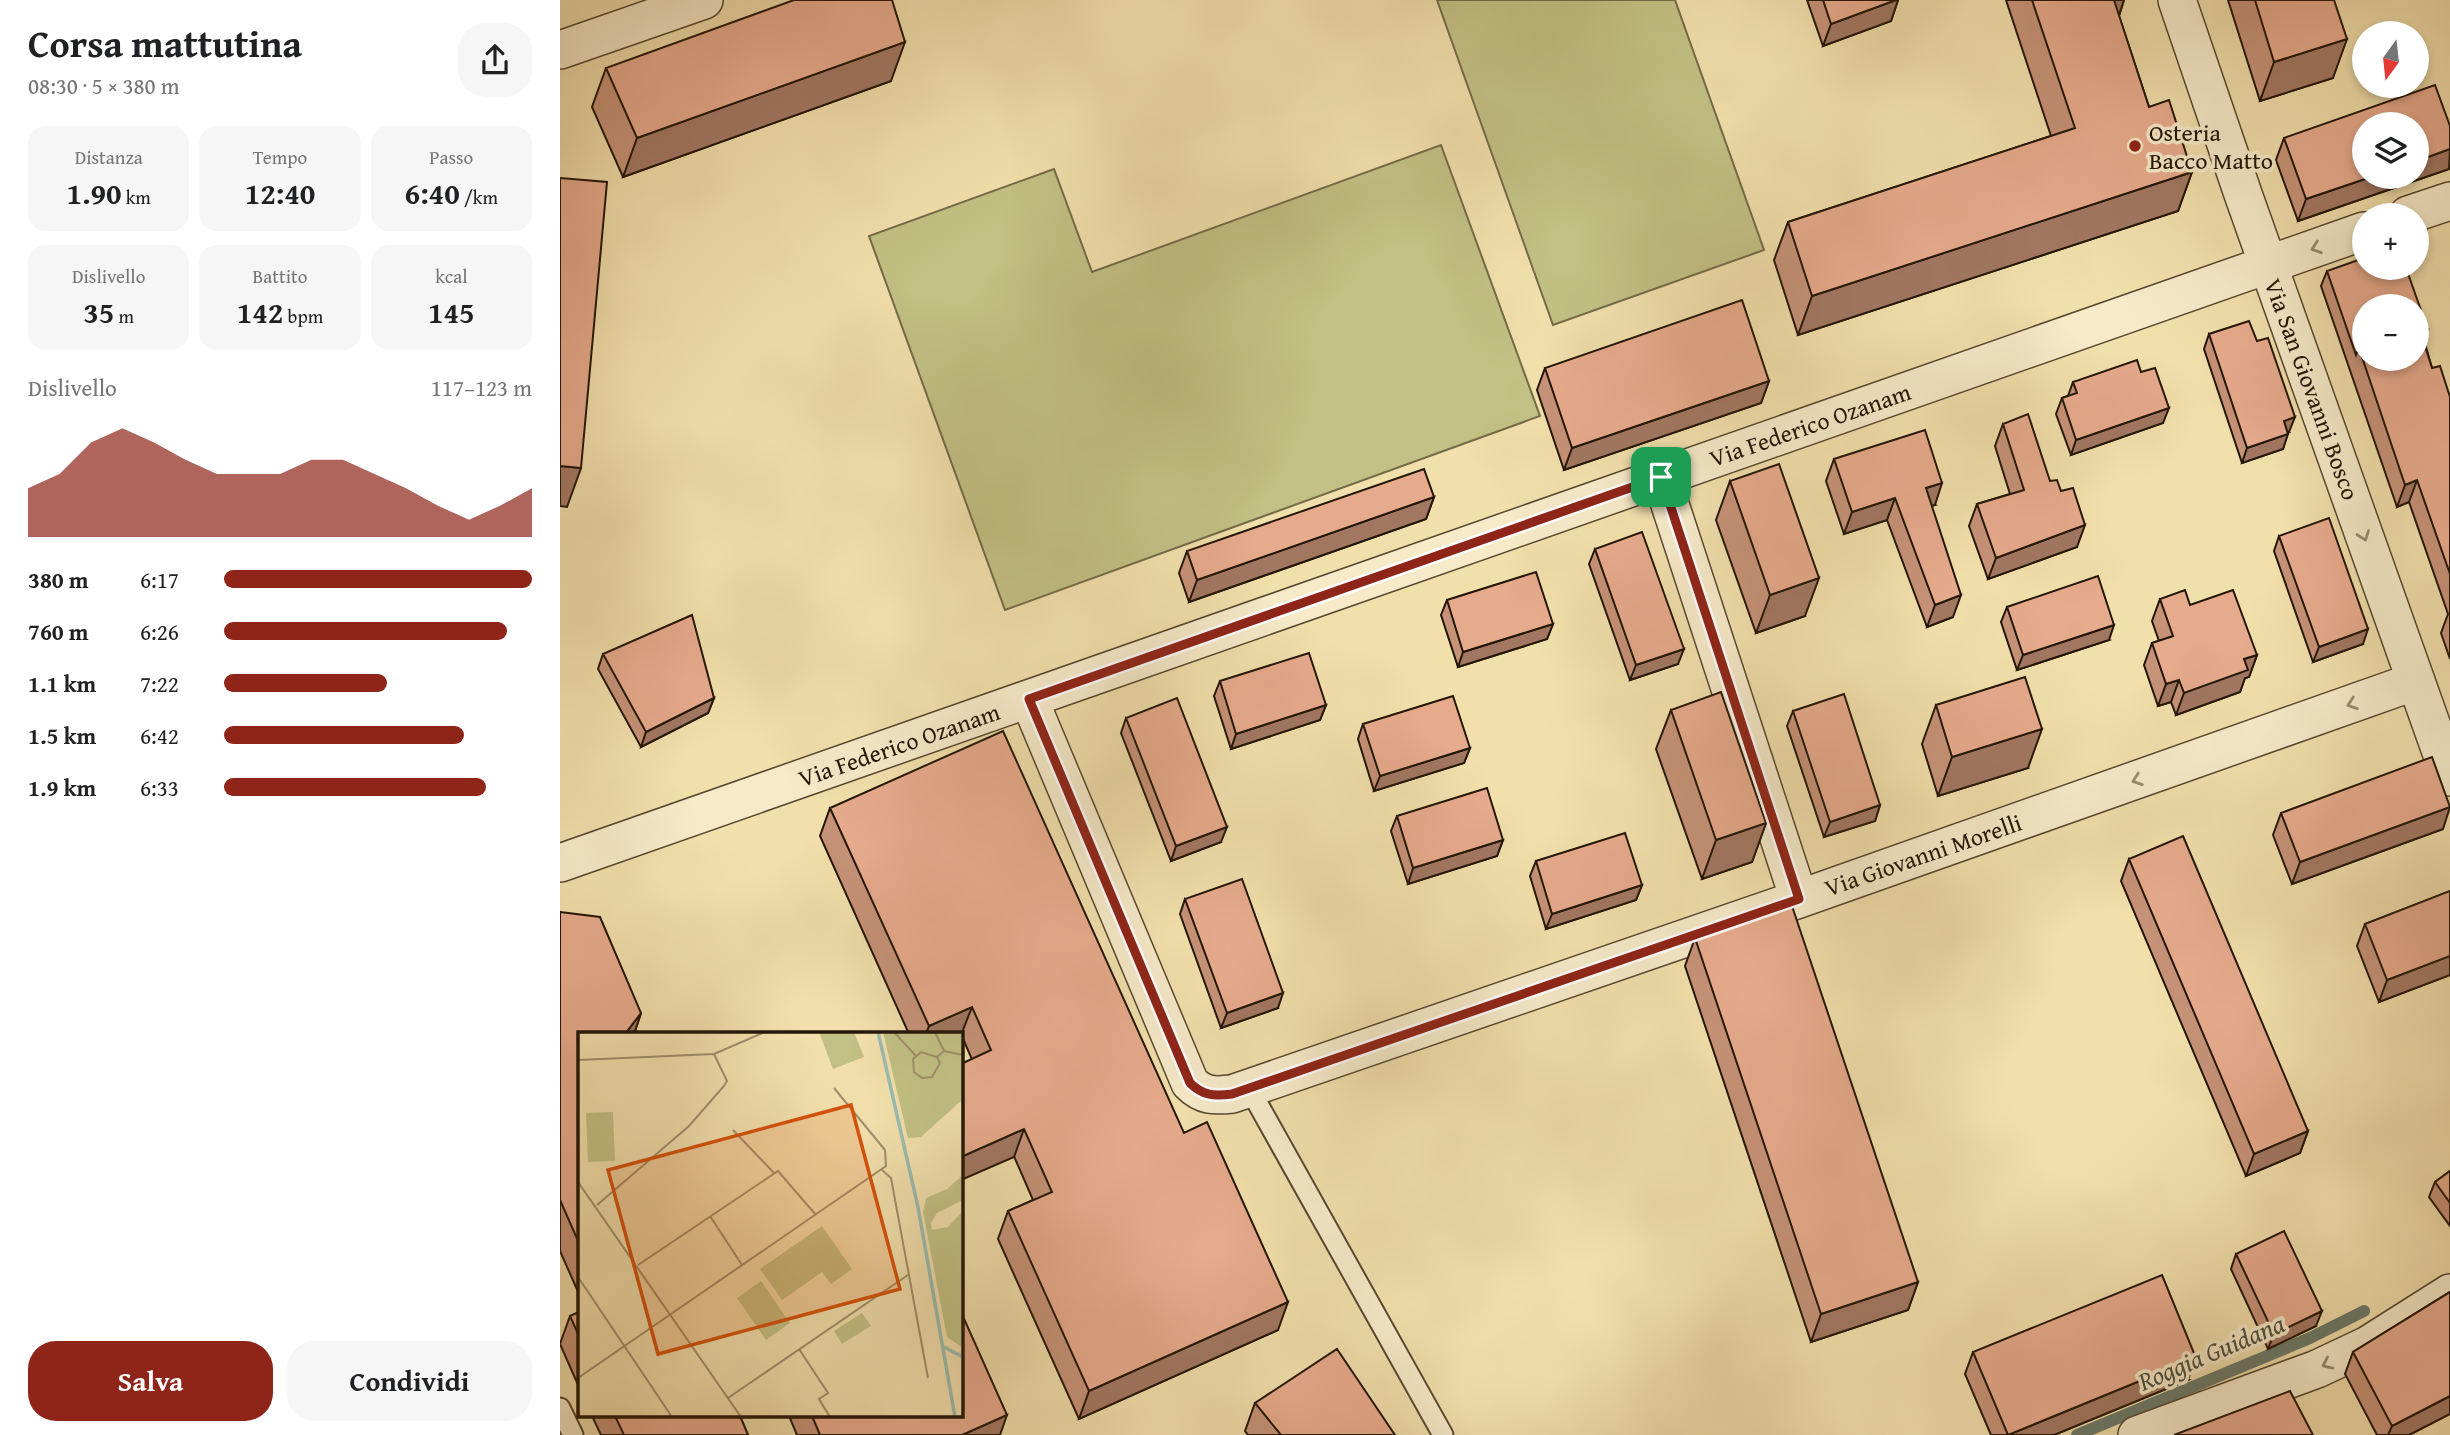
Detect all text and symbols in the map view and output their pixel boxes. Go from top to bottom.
text: Corsa mattutina [28,15,302,71]
north arrow [2352,21,2429,98]
map controls [2352,21,2429,371]
button: share [458,23,532,97]
text: 08:30 · 5 × 380 m [28,69,180,102]
button: layers [2352,112,2429,189]
place label: Osteria Bacco Matto [2149,115,2273,178]
marker: Osteria Bacco Matto [2127,138,2143,154]
text: Distanza [75,143,143,171]
text: Tempo [253,143,307,171]
text: Passo [429,143,473,171]
text: 1.90 [66,171,122,215]
text: 12:40 [245,171,315,215]
text: 6:40 [405,171,460,215]
text: km [122,183,151,211]
text: /km [460,183,498,211]
button: + [2352,203,2429,280]
one-way arrow [2310,240,2322,254]
text: Dislivello [72,262,145,290]
text: Battito [253,262,307,290]
text: kcal [435,262,468,290]
street label: Via San Giovanni Bosco [2256,273,2368,505]
text: 35 [83,290,114,334]
text: 142 [237,290,283,334]
text: 145 [428,290,475,334]
button: − [2352,294,2429,371]
text: m [114,302,134,330]
text: bpm [283,302,323,330]
text: Dislivello [28,371,117,404]
text: 117–123 m [431,371,532,404]
street label: Via Federico Ozanam [1705,374,1916,476]
pin [1631,447,1691,507]
icon: arrive [1642,458,1680,496]
one-way arrow [2356,529,2370,542]
text: 380 m [28,563,89,596]
text: 6:17 [140,563,179,596]
text: 760 m [28,615,89,648]
text: 6:26 [140,615,179,648]
text: 1.1 km [28,667,96,700]
text: 7:22 [140,667,179,700]
street label: Via Federico Ozanam [794,694,1005,796]
one-way arrow [2346,696,2358,710]
text: 1.5 km [28,719,96,752]
text: 6:42 [140,719,179,752]
text: 1.9 km [28,771,96,804]
text: 6:33 [140,771,179,804]
one-way arrow [2132,772,2144,786]
street label: Via Giovanni Morelli [1820,805,2027,905]
inset map [578,1032,962,1418]
water label: Roggia Guidana [2131,1304,2290,1401]
button: Salva [28,1341,273,1421]
button: Condividi [287,1341,532,1421]
one-way arrow [2322,1356,2334,1370]

